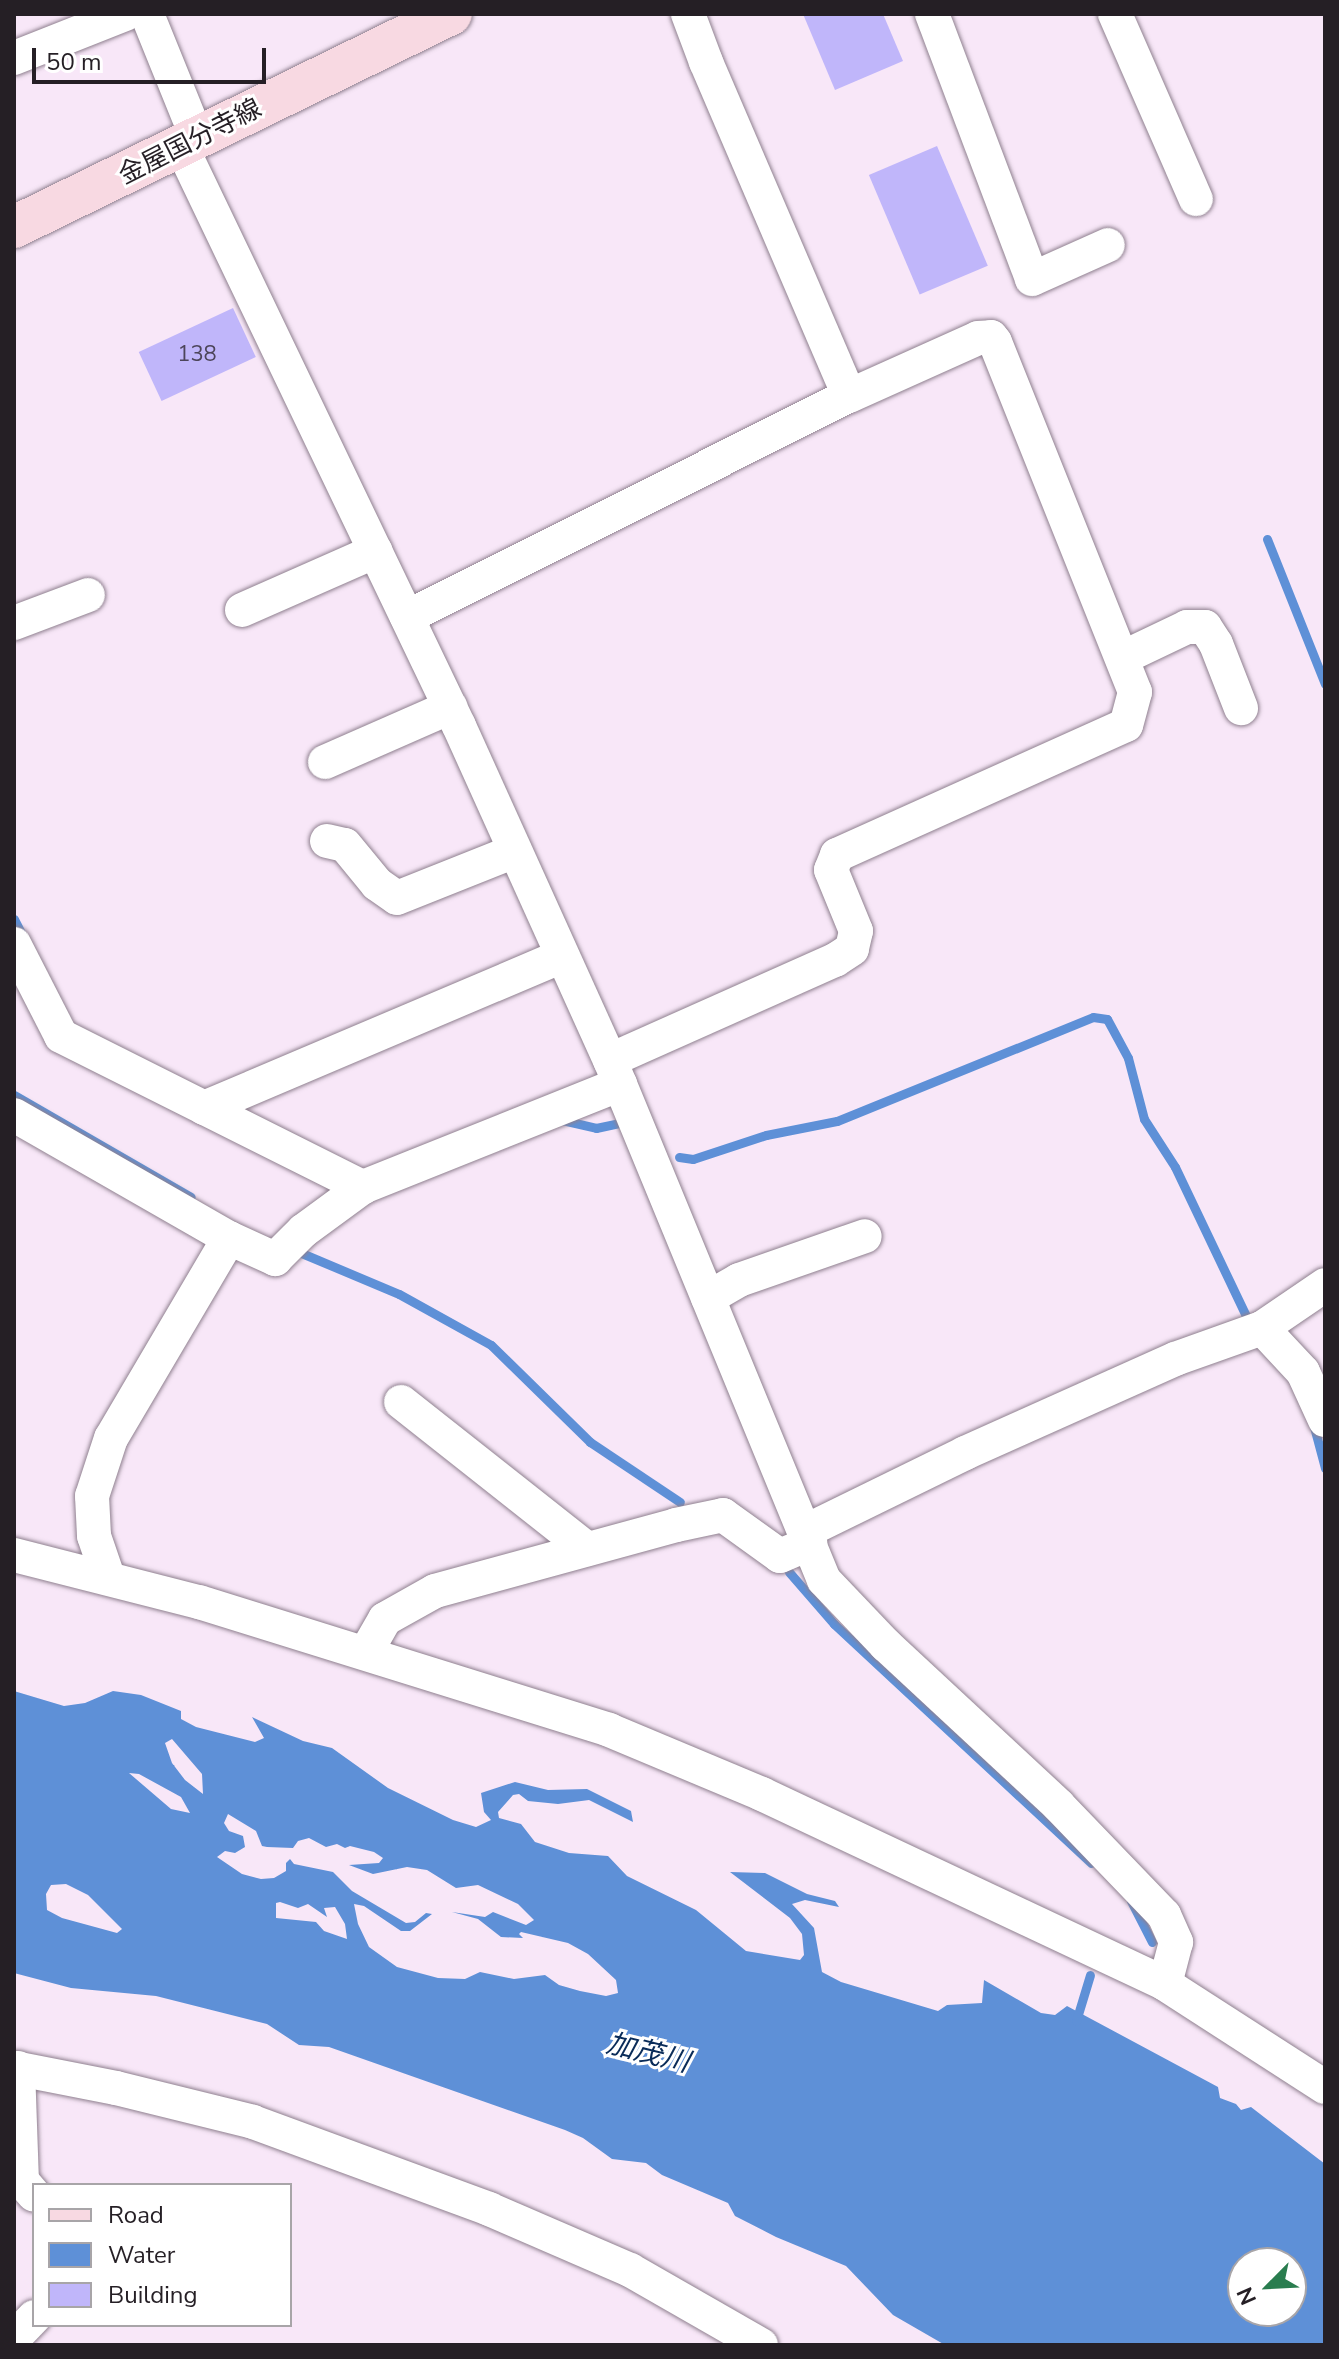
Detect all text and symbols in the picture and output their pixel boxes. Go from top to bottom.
scale bar [36,32,270,82]
text: 50 m [46,46,102,78]
street label: 金屋国分寺線 [113,93,267,191]
house number: 138 [177,342,217,368]
water label: 加茂川 [603,2027,693,2079]
legend [32,2183,292,2327]
text: Road [108,2199,164,2231]
text: Water [108,2239,175,2271]
north arrow [1227,2247,1307,2327]
text: Building [108,2279,198,2311]
text: N [1230,2282,1264,2310]

